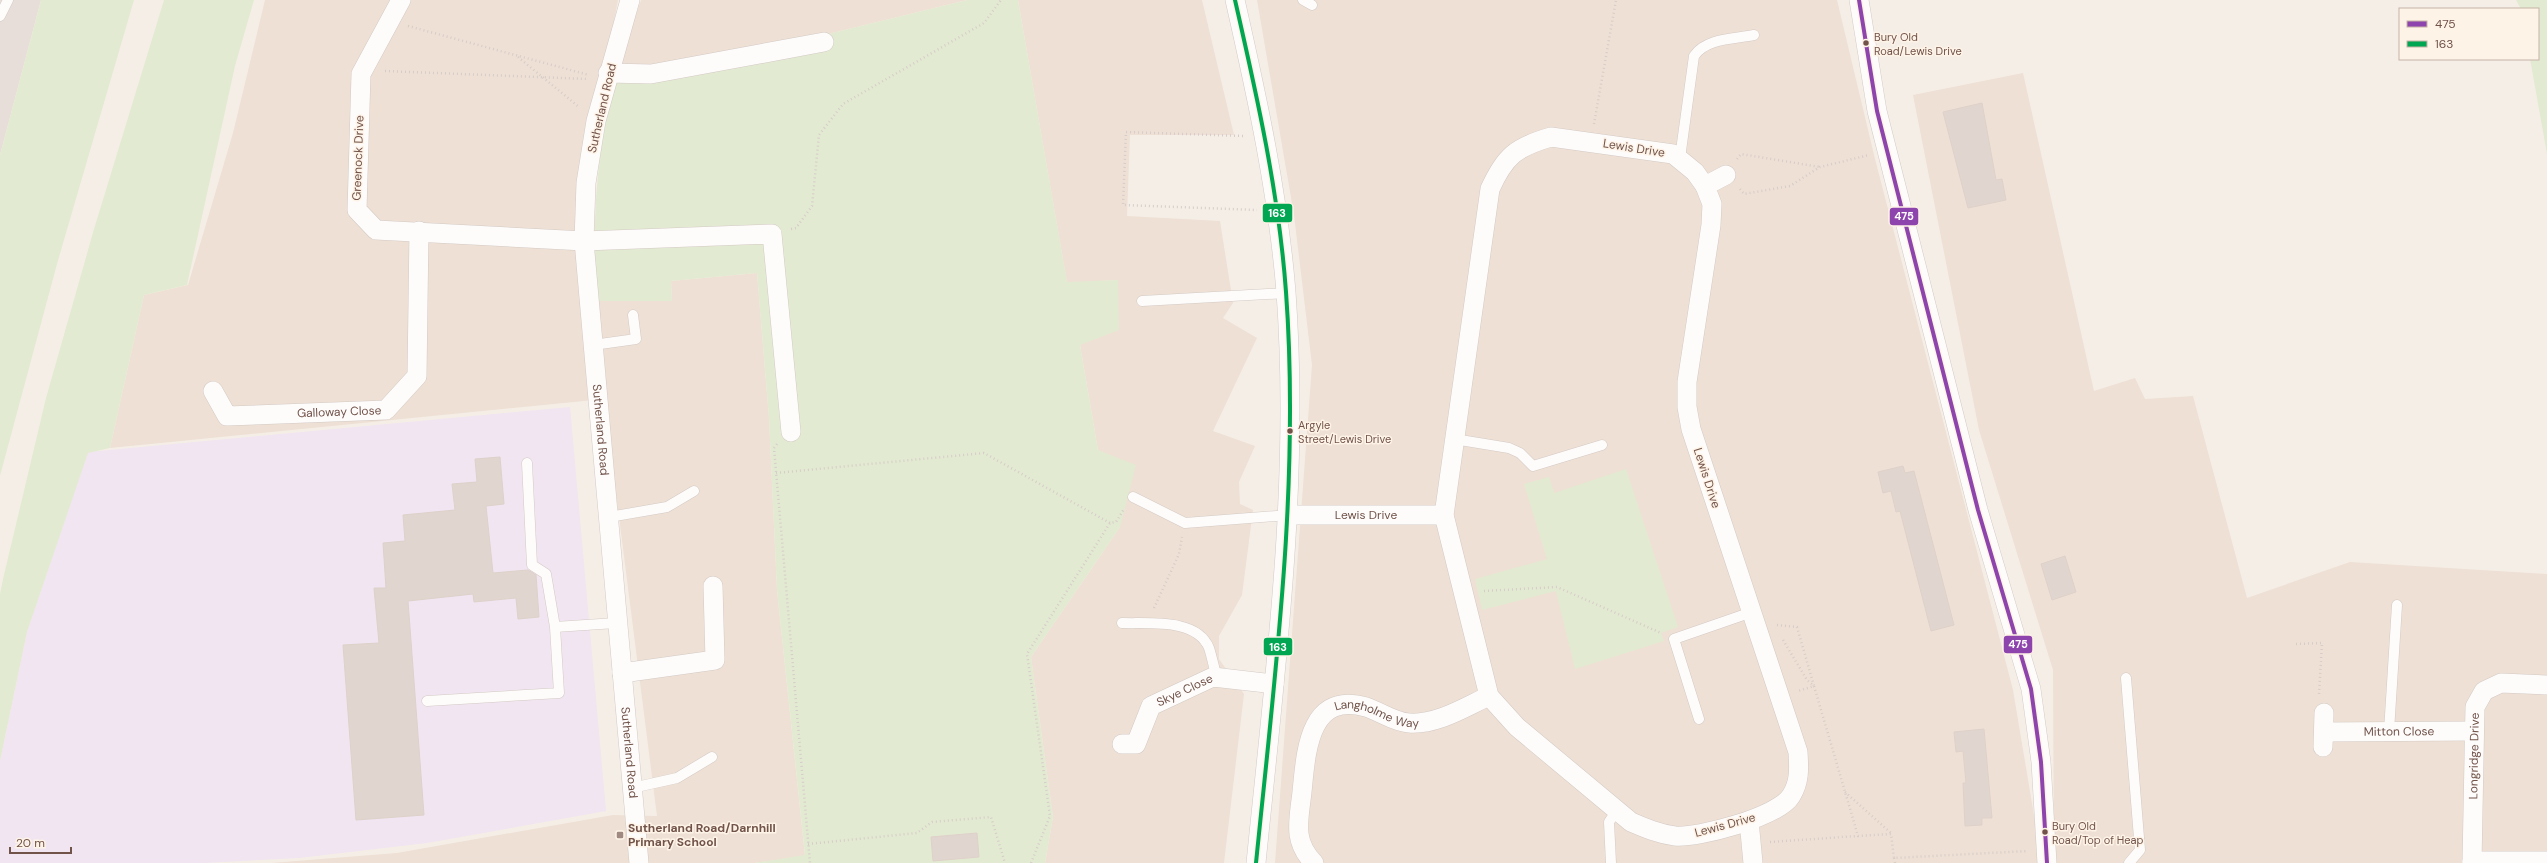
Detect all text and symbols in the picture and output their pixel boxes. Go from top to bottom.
legend [2399,8,2539,60]
text: 475 [2435,16,2456,32]
place label: Bury Old Road/Lewis Drive [1874,30,1962,58]
text: 163 [2435,36,2453,52]
marker: Bury Old Road/Lewis Drive [1861,38,1871,48]
street label: Sutherland Road [584,62,620,154]
street label: Greenock Drive [349,115,367,201]
street label: Lewis Drive [1602,135,1666,161]
line badge: 163 [1262,203,1293,223]
text: 163 [1268,206,1286,220]
line badge: 475 [1889,207,1919,226]
text: 475 [1894,209,1914,223]
street label: Sutherland Road [589,383,613,476]
street label: Galloway Close [297,402,382,421]
place label: Argyle Street/Lewis Drive [1298,418,1391,446]
marker: Argyle Street/Lewis Drive [1285,426,1295,436]
street label: Lewis Drive [1690,446,1724,510]
street label: Lewis Drive [1335,507,1397,523]
line badge: 475 [2003,635,2033,654]
line badge: 163 [1263,637,1293,656]
text: 475 [2008,637,2028,651]
text: 163 [1269,640,1287,654]
street label: Skye Close [1154,670,1216,710]
street label: Langholme Way [1332,696,1420,731]
street label: Sutherland Road [617,706,641,799]
street label: Longridge Drive [2465,712,2483,799]
street label: Mitton Close [2364,723,2435,740]
street label: Lewis Drive [1693,809,1757,841]
place label: Bury Old Road/Top of Heap [2052,819,2144,847]
place label: Sutherland Road/Darnhill Primary School [628,820,776,850]
marker: Bury Old Road/Top of Heap [2040,827,2050,837]
scale bar [10,829,71,855]
marker: Sutherland Road/Darnhill Primary School [615,830,625,840]
text: 20 m [16,835,45,851]

